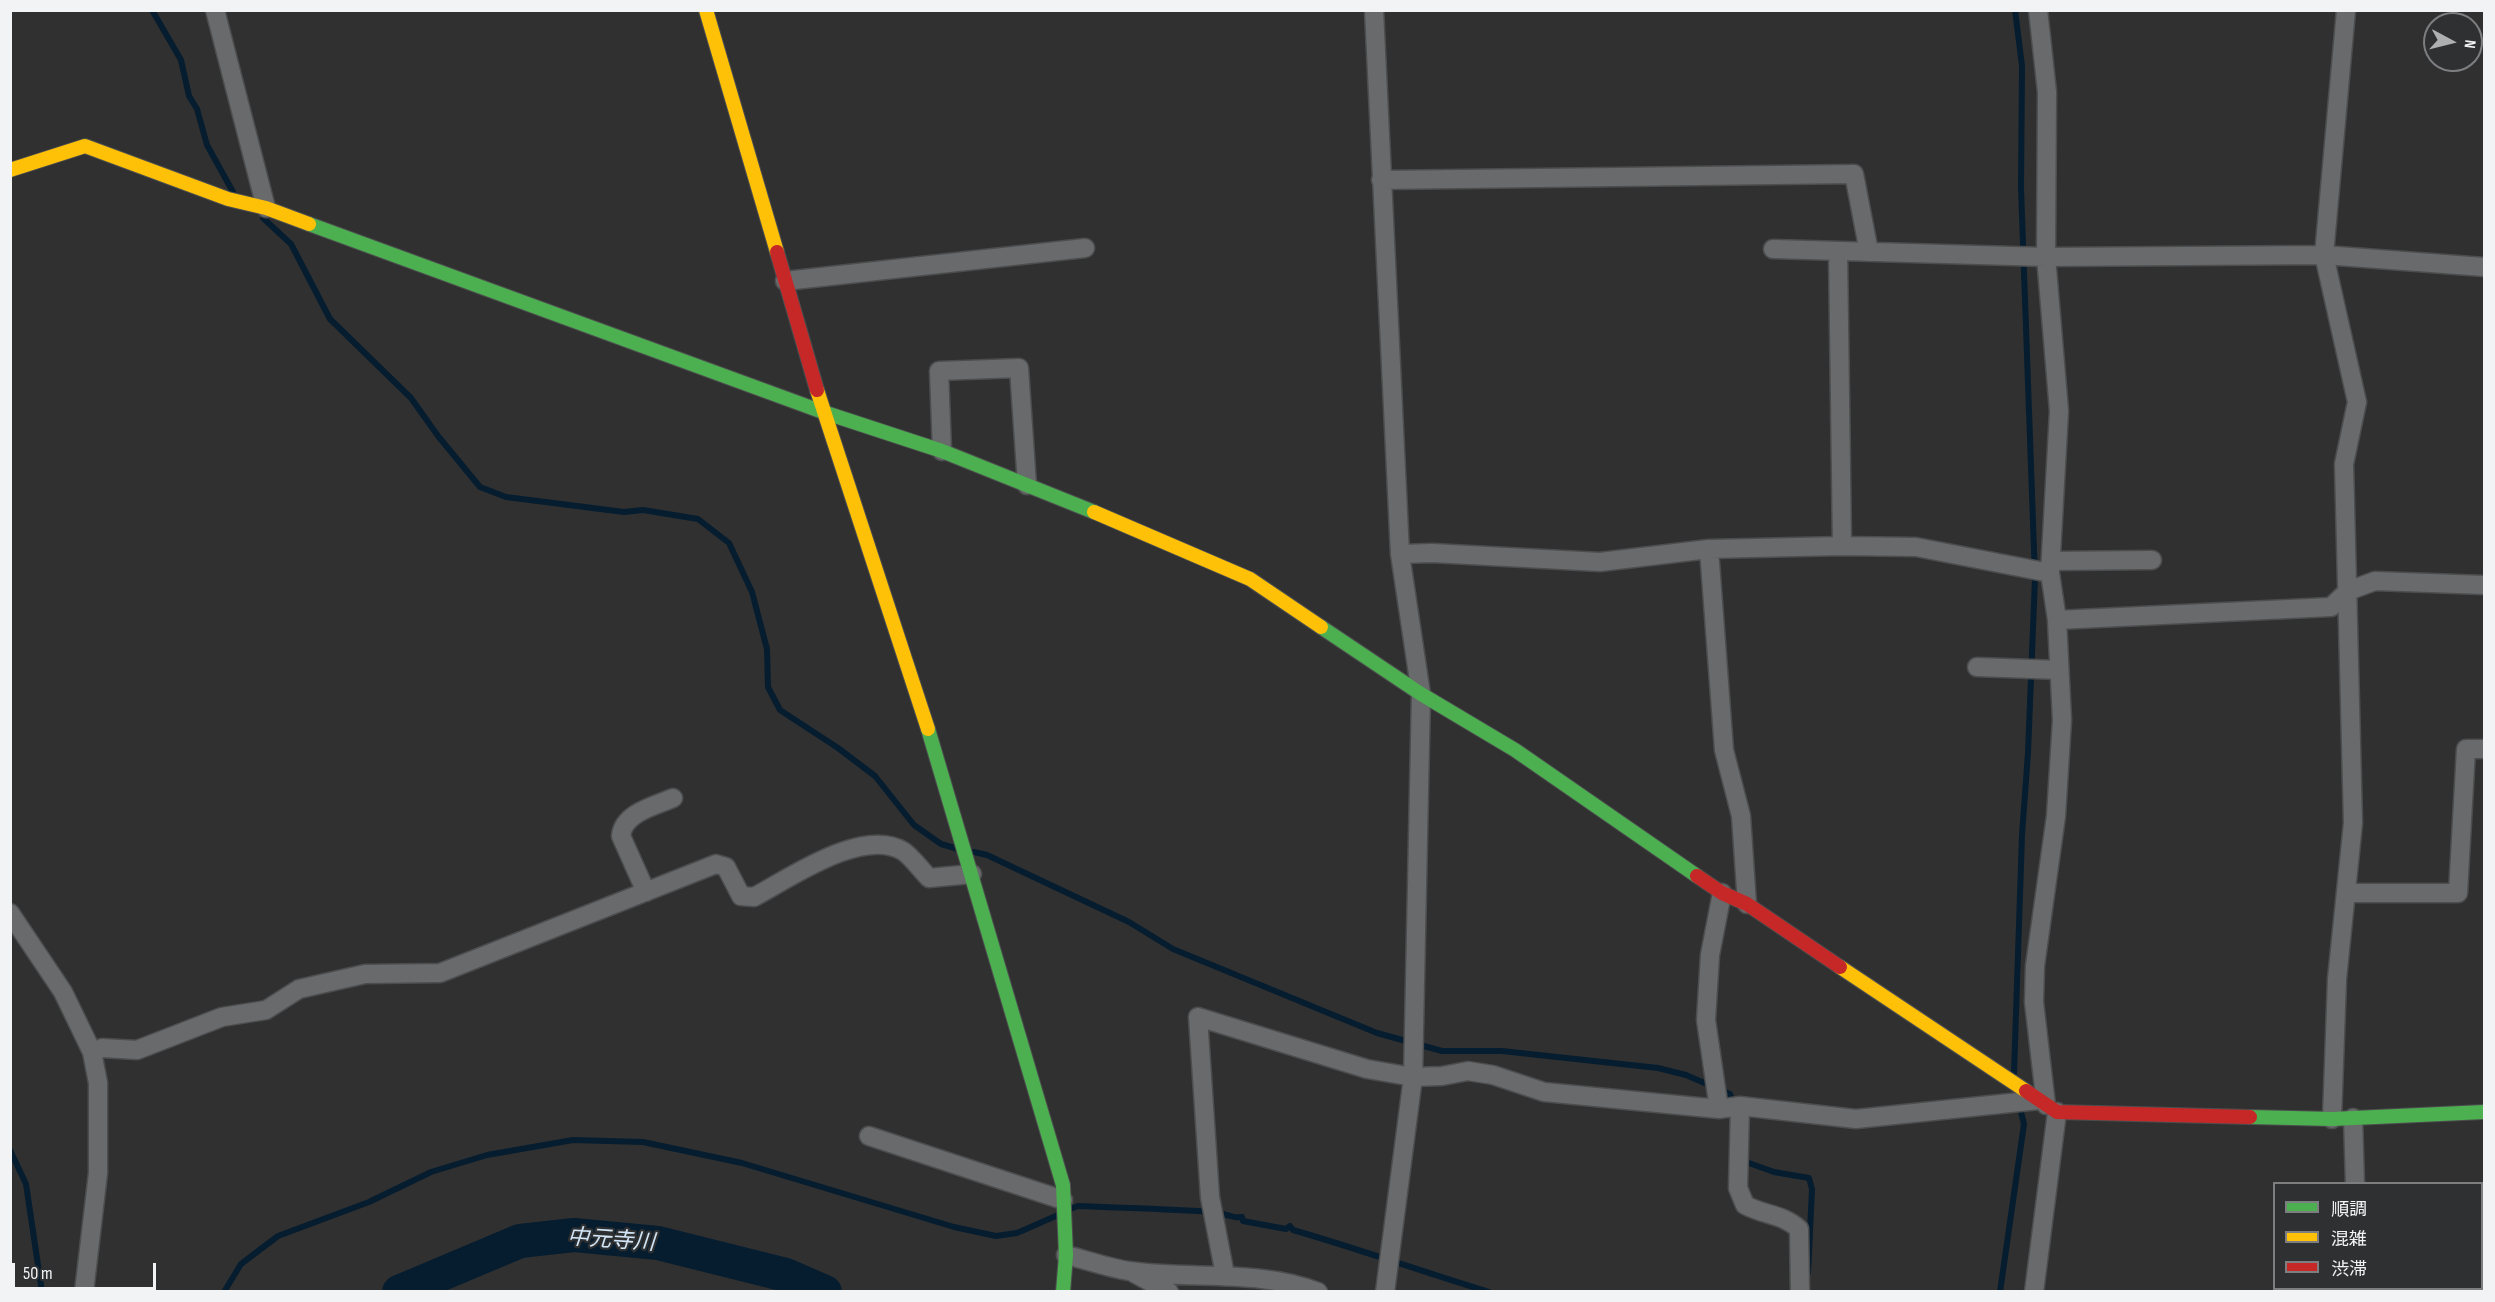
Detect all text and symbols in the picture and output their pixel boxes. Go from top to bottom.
north arrow [2423,12,2483,72]
text: N [2459,39,2479,49]
legend [2273,1182,2483,1290]
text: 順調 [2331,1199,2367,1220]
water label: 中元寺川 [566,1225,656,1257]
text: 混雑 [2331,1229,2367,1250]
scale bar [15,1251,159,1289]
text: 渋滞 [2331,1259,2367,1280]
text: 50 m [23,1263,53,1284]

